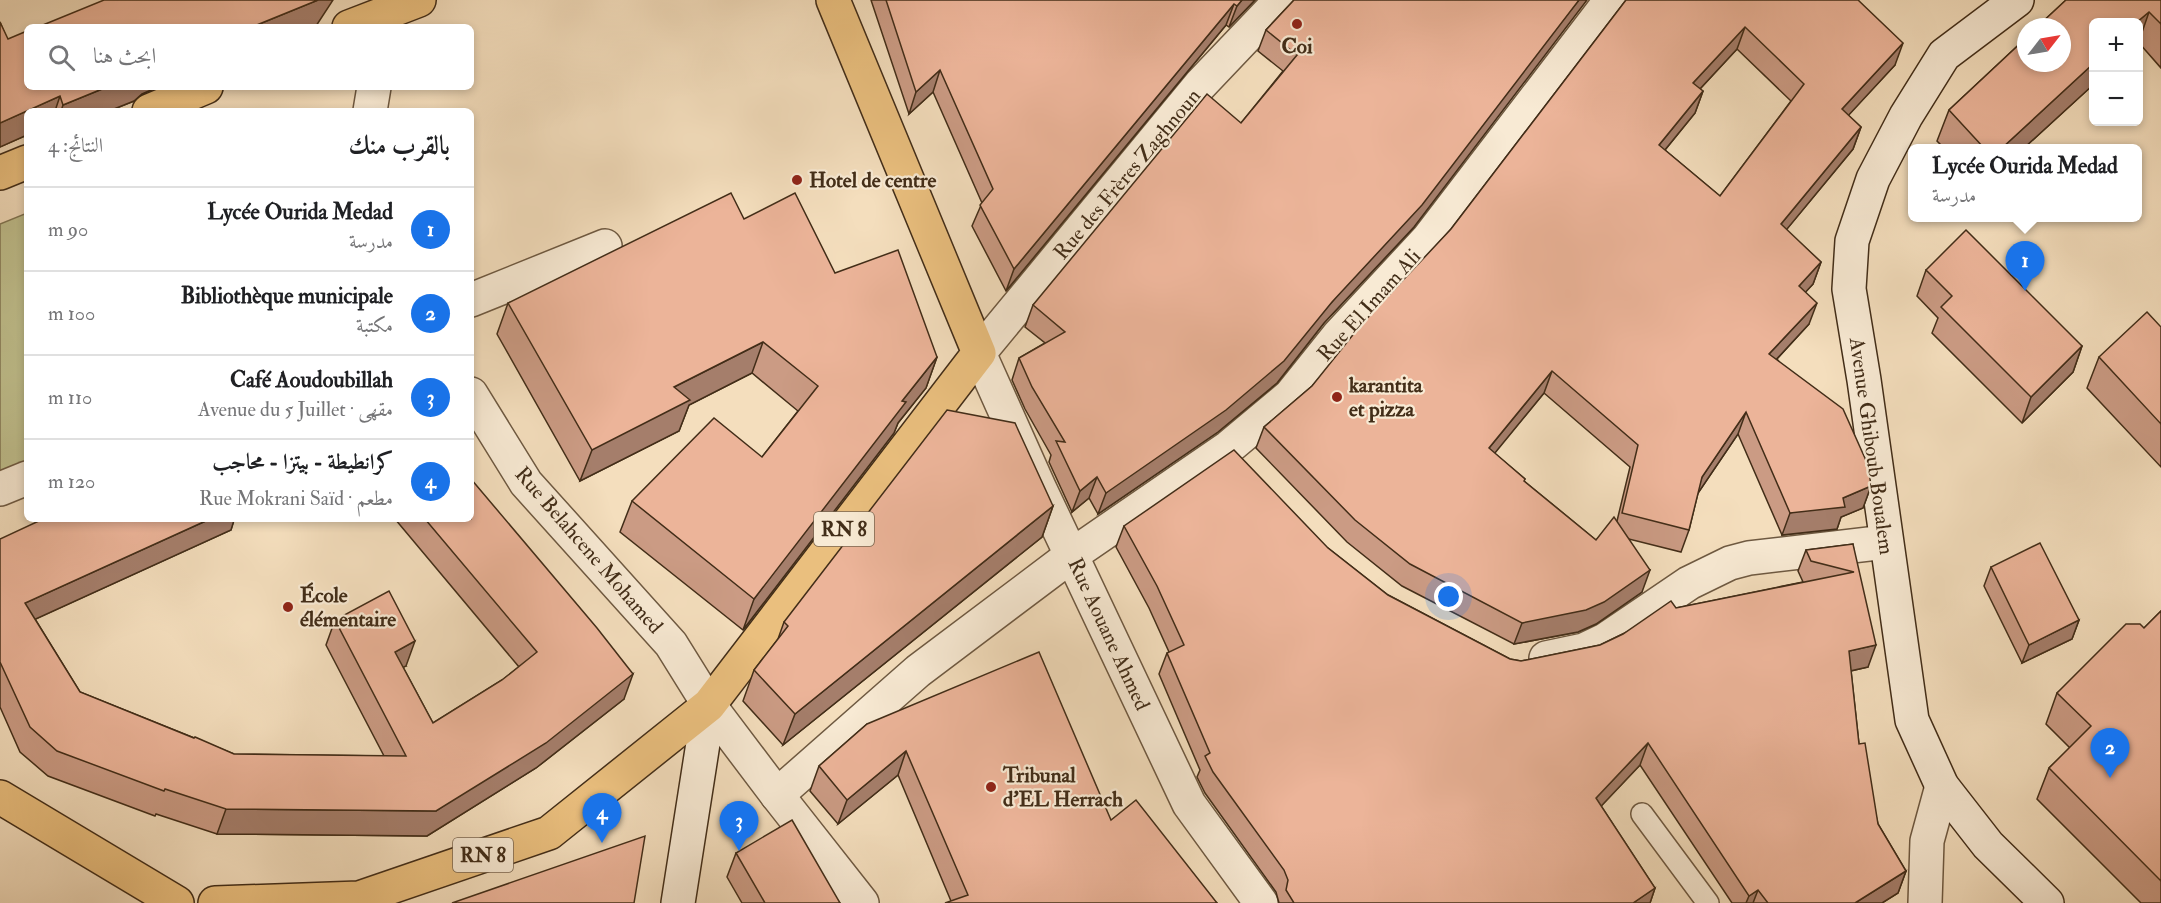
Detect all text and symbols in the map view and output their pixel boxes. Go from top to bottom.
marker: Coi [1290,17,1304,31]
north arrow [2017,18,2071,72]
map controls [2089,18,2143,126]
button: + [2089,18,2143,72]
search box [24,24,474,90]
place label: Coi [1281,33,1313,60]
icon: search [45,41,78,74]
text: ابحث هنا [93,42,156,70]
button: − [2089,72,2143,126]
street label: Rue des Frères Zaghnoun [1048,83,1207,265]
text: بالقرب منك [348,130,450,162]
text: النتائج: 4 [48,133,103,158]
popup [1908,144,2142,222]
text: Lycée Ourida Medad [1932,152,2118,180]
place label: Hotel de centre [809,167,936,194]
marker: Hotel de centre [790,173,804,187]
text: مدرسة [1932,183,1976,208]
text: Lycée Ourida Medad [207,198,393,226]
text: 90 m [48,217,88,242]
text: 1 [427,217,434,242]
text: مدرسة [349,229,393,254]
pin: 1 [2006,242,2044,291]
street label: Rue El Imam Ali [1312,243,1427,367]
text: Bibliothèque municipale [181,282,393,310]
text: 100 m [48,301,95,326]
text: 2 [425,301,436,326]
text: مكتبة [356,313,393,338]
street label: Avenue Ghiboub Boualem [1843,335,1900,556]
text: Café Aoudoubillah [230,366,393,394]
place label: karantita et pizza [1348,372,1424,423]
text: 110 m [48,385,92,410]
text: 3 [427,385,434,410]
marker: karantita et pizza [1330,390,1344,404]
text: مقهى · Avenue du 5 Juillet [198,397,393,422]
text: كرانطيطة - بيتزا - محاجب [212,448,393,476]
street label: Rue Belahcene Mohamed [509,461,669,640]
text: 120 m [48,469,95,494]
text: 4 [425,469,436,494]
text: مطعم · Rue Mokrani Saïd [199,486,393,511]
road number: RN 8 [814,512,874,546]
street label: Rue Aouane Ahmed [1061,553,1156,716]
place label: École élémentaire [300,582,396,633]
your location [1434,582,1463,611]
marker: École élémentaire [281,600,295,614]
pin: 2 [2090,728,2130,778]
place label: Tribunal d'EL Herrach [1002,762,1123,813]
marker: Tribunal d'EL Herrach [984,780,998,794]
pin: 4 [582,794,622,843]
pin: 3 [720,802,758,851]
road number: RN 8 [453,838,513,872]

